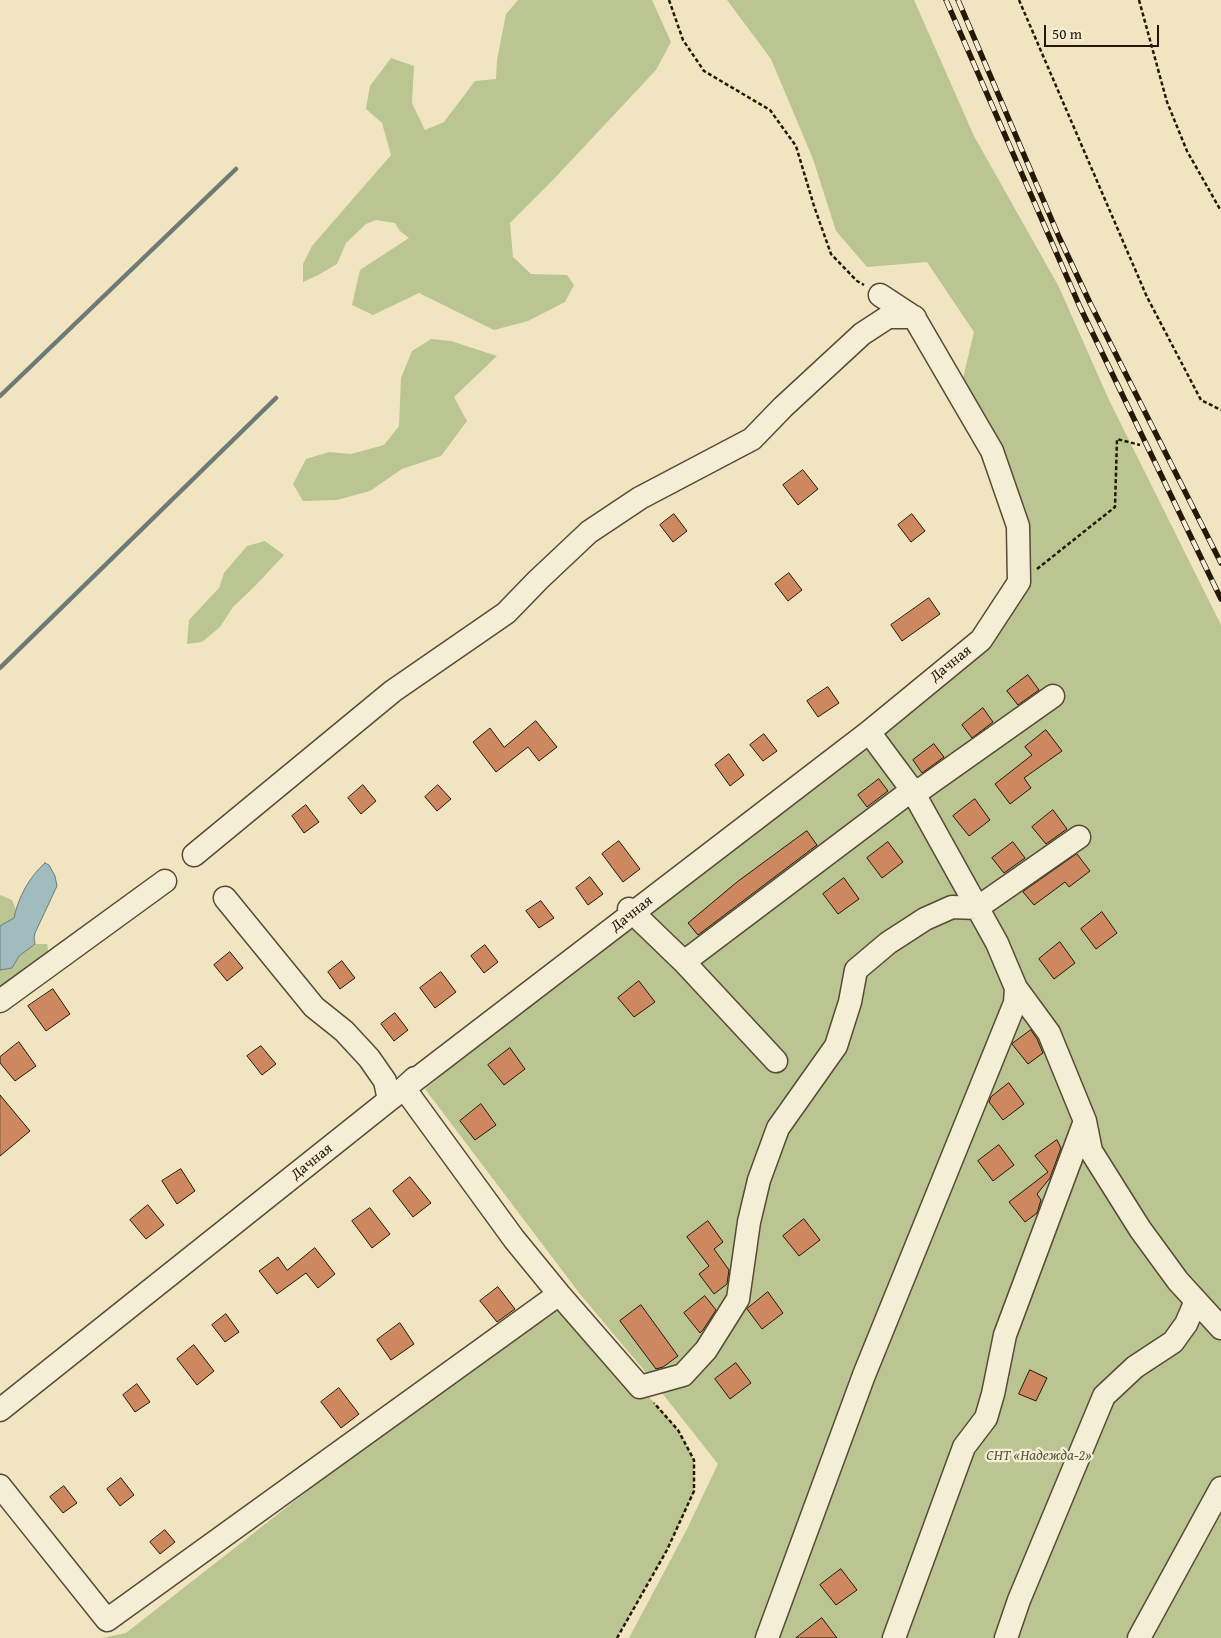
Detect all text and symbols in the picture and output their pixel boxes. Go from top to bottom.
scale bar [1046,15,1161,47]
text: 50 m [1052,23,1082,44]
street label: Дачная [927,642,975,686]
street label: Дачная [607,892,657,936]
street label: Дачная [288,1140,336,1184]
park label: СНТ «Надежда-2» [986,1447,1092,1465]

